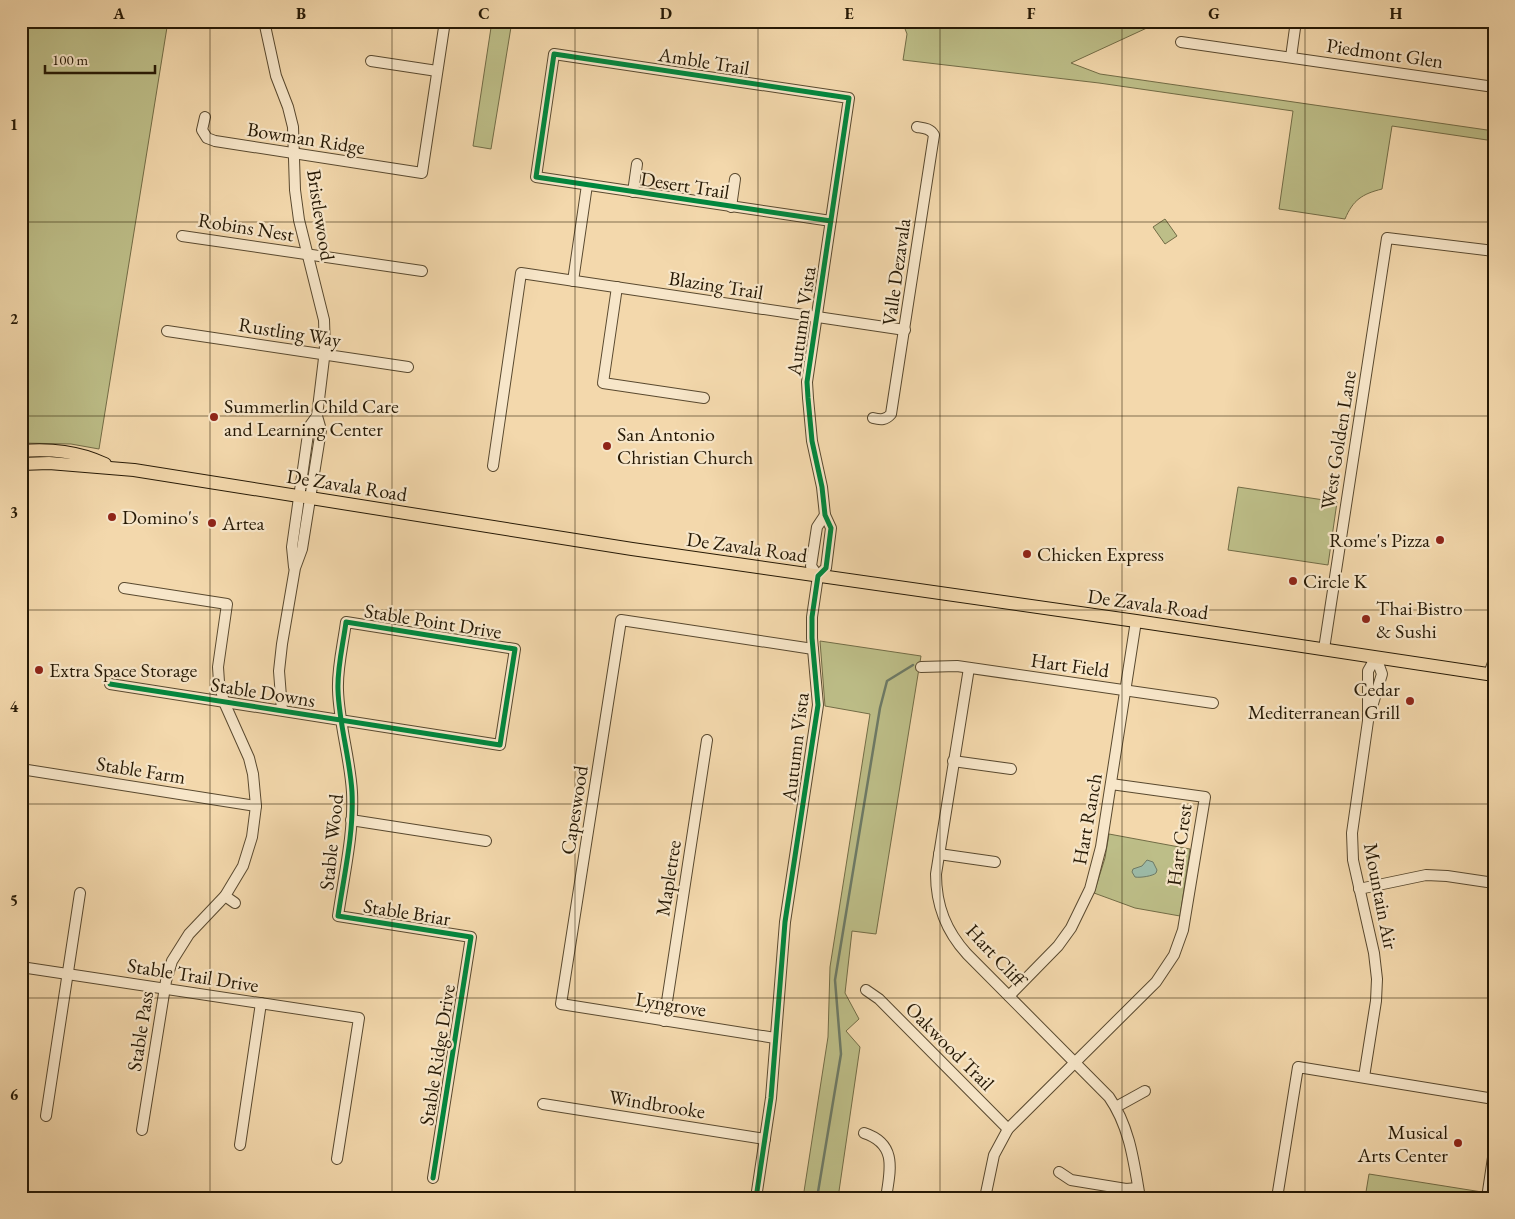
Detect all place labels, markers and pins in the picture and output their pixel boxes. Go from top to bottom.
place label: Summerlin Child Care and Learning Center [224,393,399,442]
marker: Summerlin Child Care and Learning Center [208,411,220,423]
place label: San Antonio Christian Church [617,421,753,470]
marker: San Antonio Christian Church [601,440,613,452]
place label: Domino's [122,504,198,530]
place label: Artea [221,510,265,536]
marker: Domino's [106,511,118,523]
marker: Artea [206,517,218,529]
place label: Rome's Pizza [1329,527,1430,553]
marker: Rome's Pizza [1434,534,1446,546]
place label: Chicken Express [1037,541,1164,567]
marker: Chicken Express [1021,548,1033,560]
place label: Circle K [1303,568,1368,594]
marker: Circle K [1287,575,1299,587]
place label: Thai Bistro & Sushi [1376,595,1463,644]
marker: Thai Bistro & Sushi [1360,613,1372,625]
place label: Extra Space Storage [49,657,197,683]
marker: Extra Space Storage [33,664,45,676]
place label: Cedar Mediterranean Grill [1248,676,1400,725]
marker: Cedar Mediterranean Grill [1404,695,1416,707]
place label: Musical Arts Center [1356,1119,1448,1168]
marker: Musical Arts Center [1452,1137,1464,1149]

